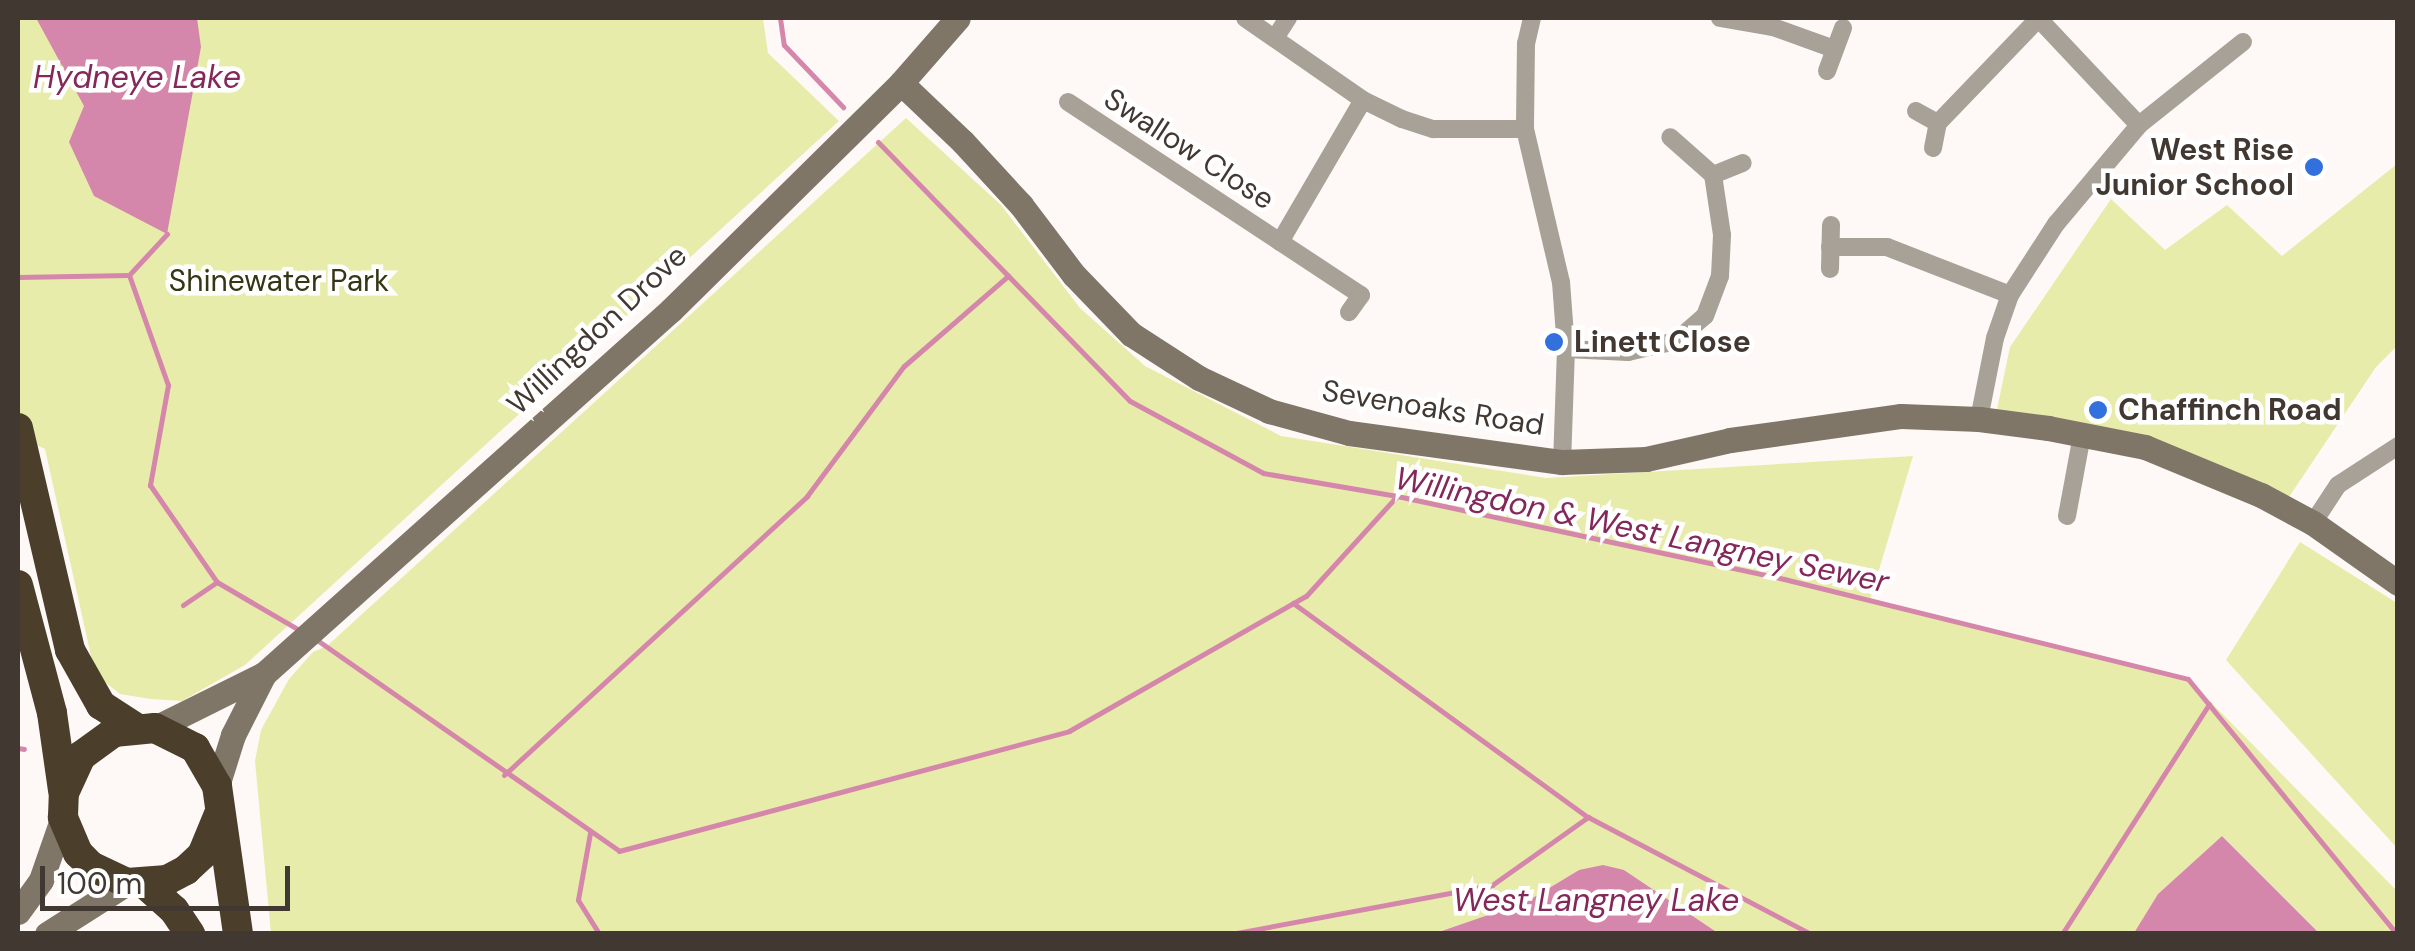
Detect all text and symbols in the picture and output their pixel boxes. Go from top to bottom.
water label: Hydneye Lake [33,58,241,96]
street label: Swallow Close [1097,81,1281,217]
place label: West Rise Junior School [2095,132,2294,202]
marker: West Rise Junior School [2303,156,2325,178]
street label: Willingdon Drove [500,238,694,422]
park label: Shinewater Park [169,263,389,299]
place label: Linett Close [1574,324,1751,360]
marker: Linett Close [1543,331,1565,353]
street label: Sevenoaks Road [1319,373,1547,443]
place label: Chaffinch Road [2118,392,2342,428]
marker: Chaffinch Road [2087,399,2109,421]
water label: Willingdon & West Langney Sewer [1392,459,1892,601]
scale bar [45,846,295,908]
text: 100 m [57,864,142,903]
water label: West Langney Lake [1453,881,1739,919]

